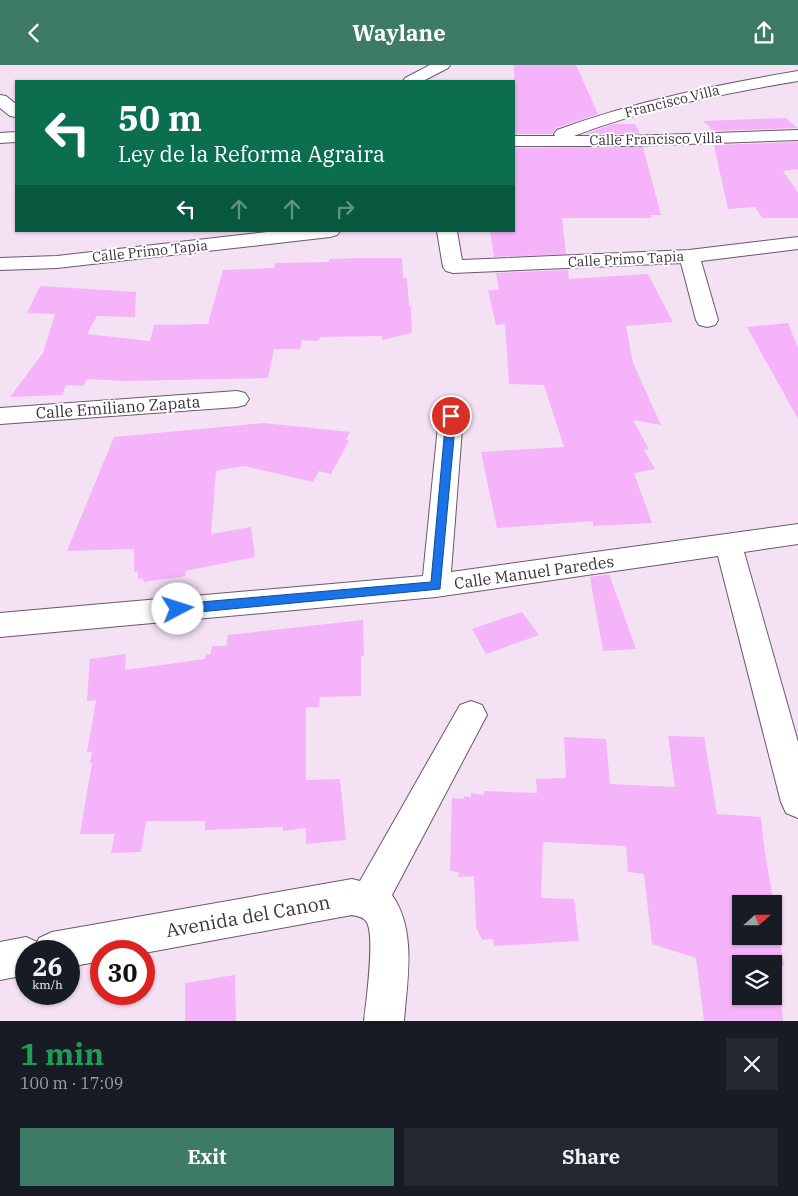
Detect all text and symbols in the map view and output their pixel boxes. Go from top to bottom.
text: Waylane [352,18,446,47]
icon: back [20,19,48,47]
icon: share [750,19,778,47]
street label: Francisco Villa [623,80,722,122]
text: 50 m [118,95,202,141]
icon: left [35,100,100,165]
street label: Calle Francisco Villa [589,129,723,149]
text: Ley de la Reforma Agraira [118,139,385,168]
icon: left [172,195,200,223]
icon: ahead [225,195,253,223]
icon: ahead [278,195,306,223]
icon: right [331,195,359,223]
street label: Calle Primo Tapia [91,236,209,266]
street label: Calle Primo Tapia [567,247,685,271]
street label: Calle Emiliano Zapata [35,391,201,423]
pin [430,395,472,437]
icon: arrive [437,402,465,430]
street label: Calle Manuel Paredes [453,551,615,593]
position arrow [151,582,203,634]
street label: Avenida del Canon [164,890,332,942]
north arrow [732,895,782,945]
map controls [732,895,782,1005]
speed limit sign: 30 [90,940,155,1005]
text: 26 [32,950,63,983]
button: layers [732,955,782,1005]
text: km/h [32,977,63,992]
text: 1 min [20,1034,104,1073]
button: close [726,1038,778,1090]
text: 100 m · 17:09 [20,1073,123,1093]
button: Exit [20,1128,394,1186]
button: Share [404,1128,778,1186]

